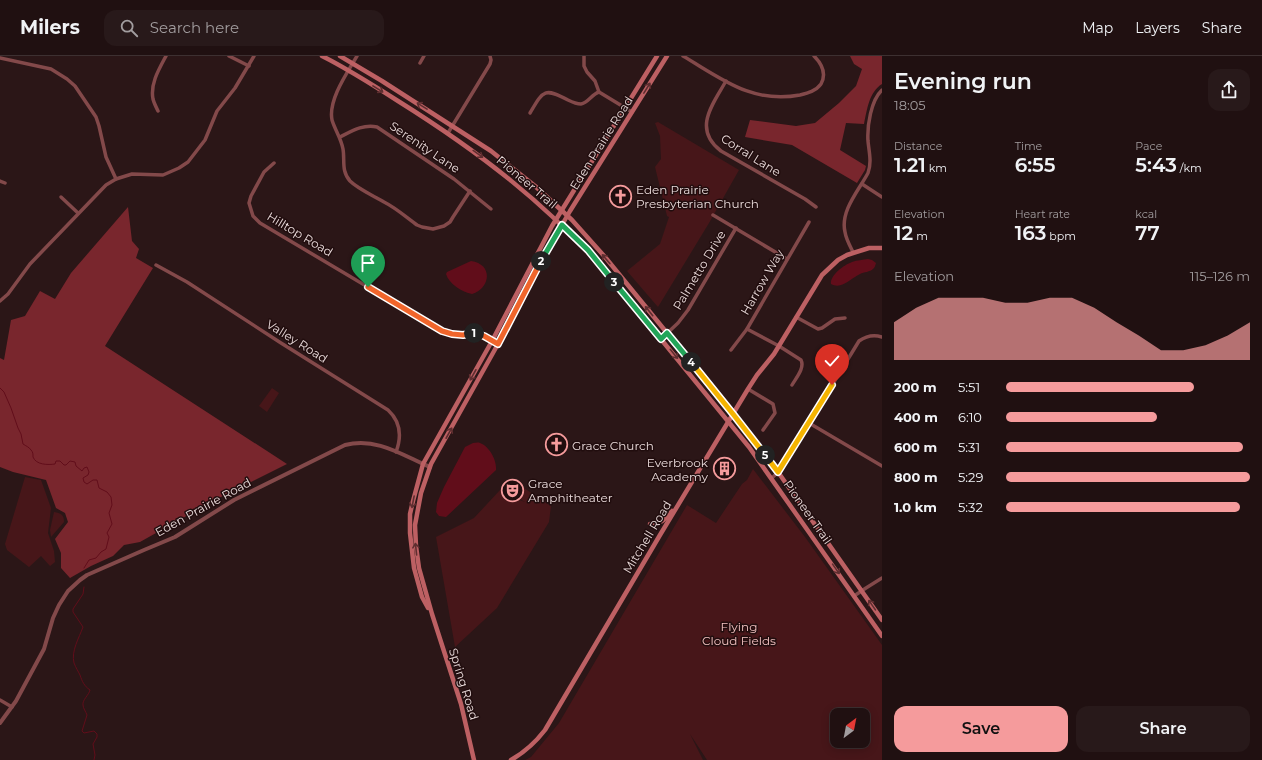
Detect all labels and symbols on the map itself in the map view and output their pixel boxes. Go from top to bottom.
one-way arrow [643,83,651,94]
one-way arrow [372,85,384,93]
street label: Eden Prairie Road [566,94,636,192]
one-way arrow [417,102,428,110]
street label: Serenity Lane [387,118,463,176]
street label: Corral Lane [718,131,784,179]
one-way arrow [472,150,483,158]
street label: Pioneer Trail [494,152,560,212]
place label: Eden Prairie Presbyterian Church [636,182,759,211]
church icon: Eden Prairie Presbyterian Church [607,183,633,209]
street label: Hilltop Road [264,208,336,260]
street label: Palmetto Drive [669,227,729,313]
pin [351,246,385,287]
street label: Harrow Way [737,246,787,317]
pin: 2 [531,251,551,271]
one-way arrow [602,253,611,264]
pin: 3 [604,272,624,292]
one-way arrow [645,306,654,316]
street label: Valley Road [264,316,330,366]
pin: 1 [464,323,484,343]
pin [815,344,849,385]
one-way arrow [669,348,678,359]
pin: 4 [681,352,701,372]
one-way arrow [469,369,477,381]
one-way arrow [445,427,453,439]
church icon: Grace Church [543,432,569,458]
place label: Grace Church [572,438,654,453]
pin: 5 [755,445,775,465]
place label: Everbrook Academy [647,455,709,484]
building icon: Everbrook Academy [711,456,737,482]
street label: Eden Prairie Road [152,474,254,540]
place label: Grace Amphitheater [528,476,613,505]
theatre icon: Grace Amphitheater [499,477,525,503]
street label: Pioneer Trail [780,477,836,547]
one-way arrow [408,495,416,508]
street label: Mitchell Road [619,498,675,576]
one-way arrow [413,543,420,556]
one-way arrow [832,564,840,575]
one-way arrow [868,600,876,611]
park label: Flying Cloud Fields [702,619,776,648]
street label: Spring Road [446,646,482,722]
north arrow [830,708,870,748]

